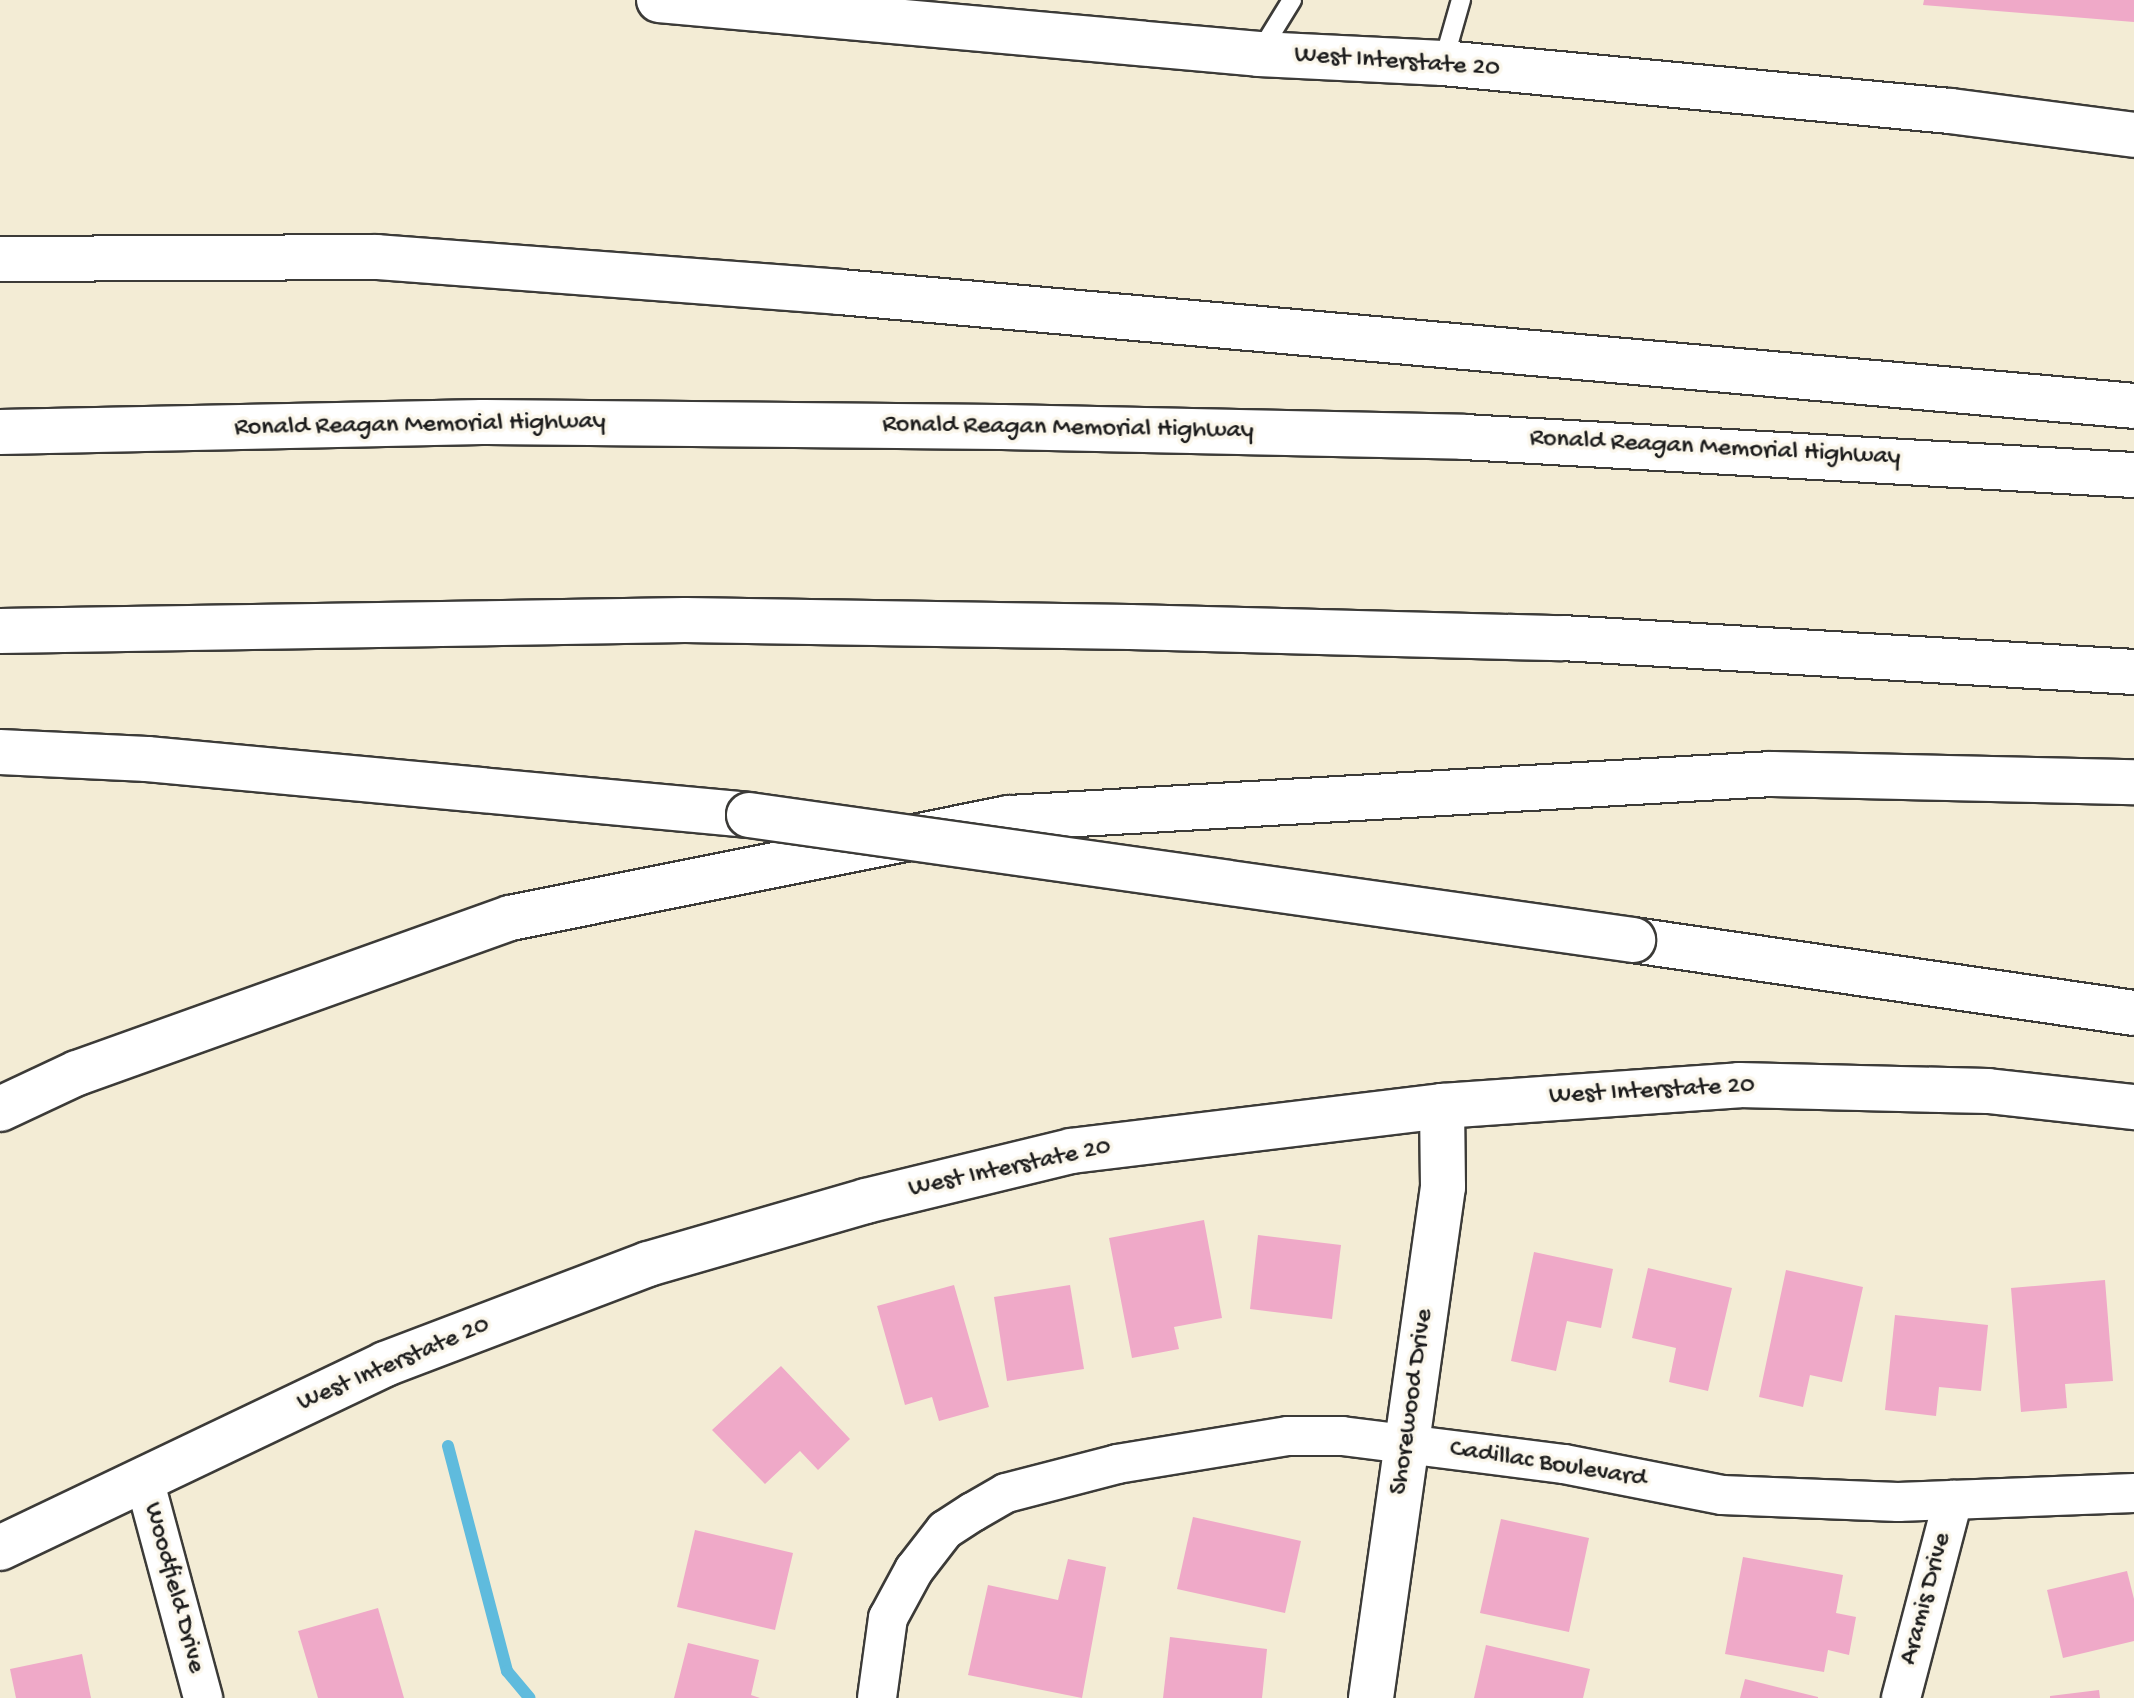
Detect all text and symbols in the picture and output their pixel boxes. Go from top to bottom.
street label: West Interstate 20 [1293,40,1501,86]
street label: Ronald Reagan Memorial Highway [234,407,606,445]
street label: Ronald Reagan Memorial Highway [882,410,1254,448]
street label: Ronald Reagan Memorial Highway [1529,424,1901,474]
street label: West Interstate 20 [1548,1071,1756,1113]
street label: West Interstate 20 [906,1132,1114,1206]
street label: Shorewood Drive [1385,1307,1441,1497]
street label: West Interstate 20 [293,1310,495,1420]
street label: Cadillac Boulevard [1447,1434,1649,1496]
street label: Woodfield Drive [135,1499,211,1677]
street label: Aramis Drive [1894,1530,1960,1668]

